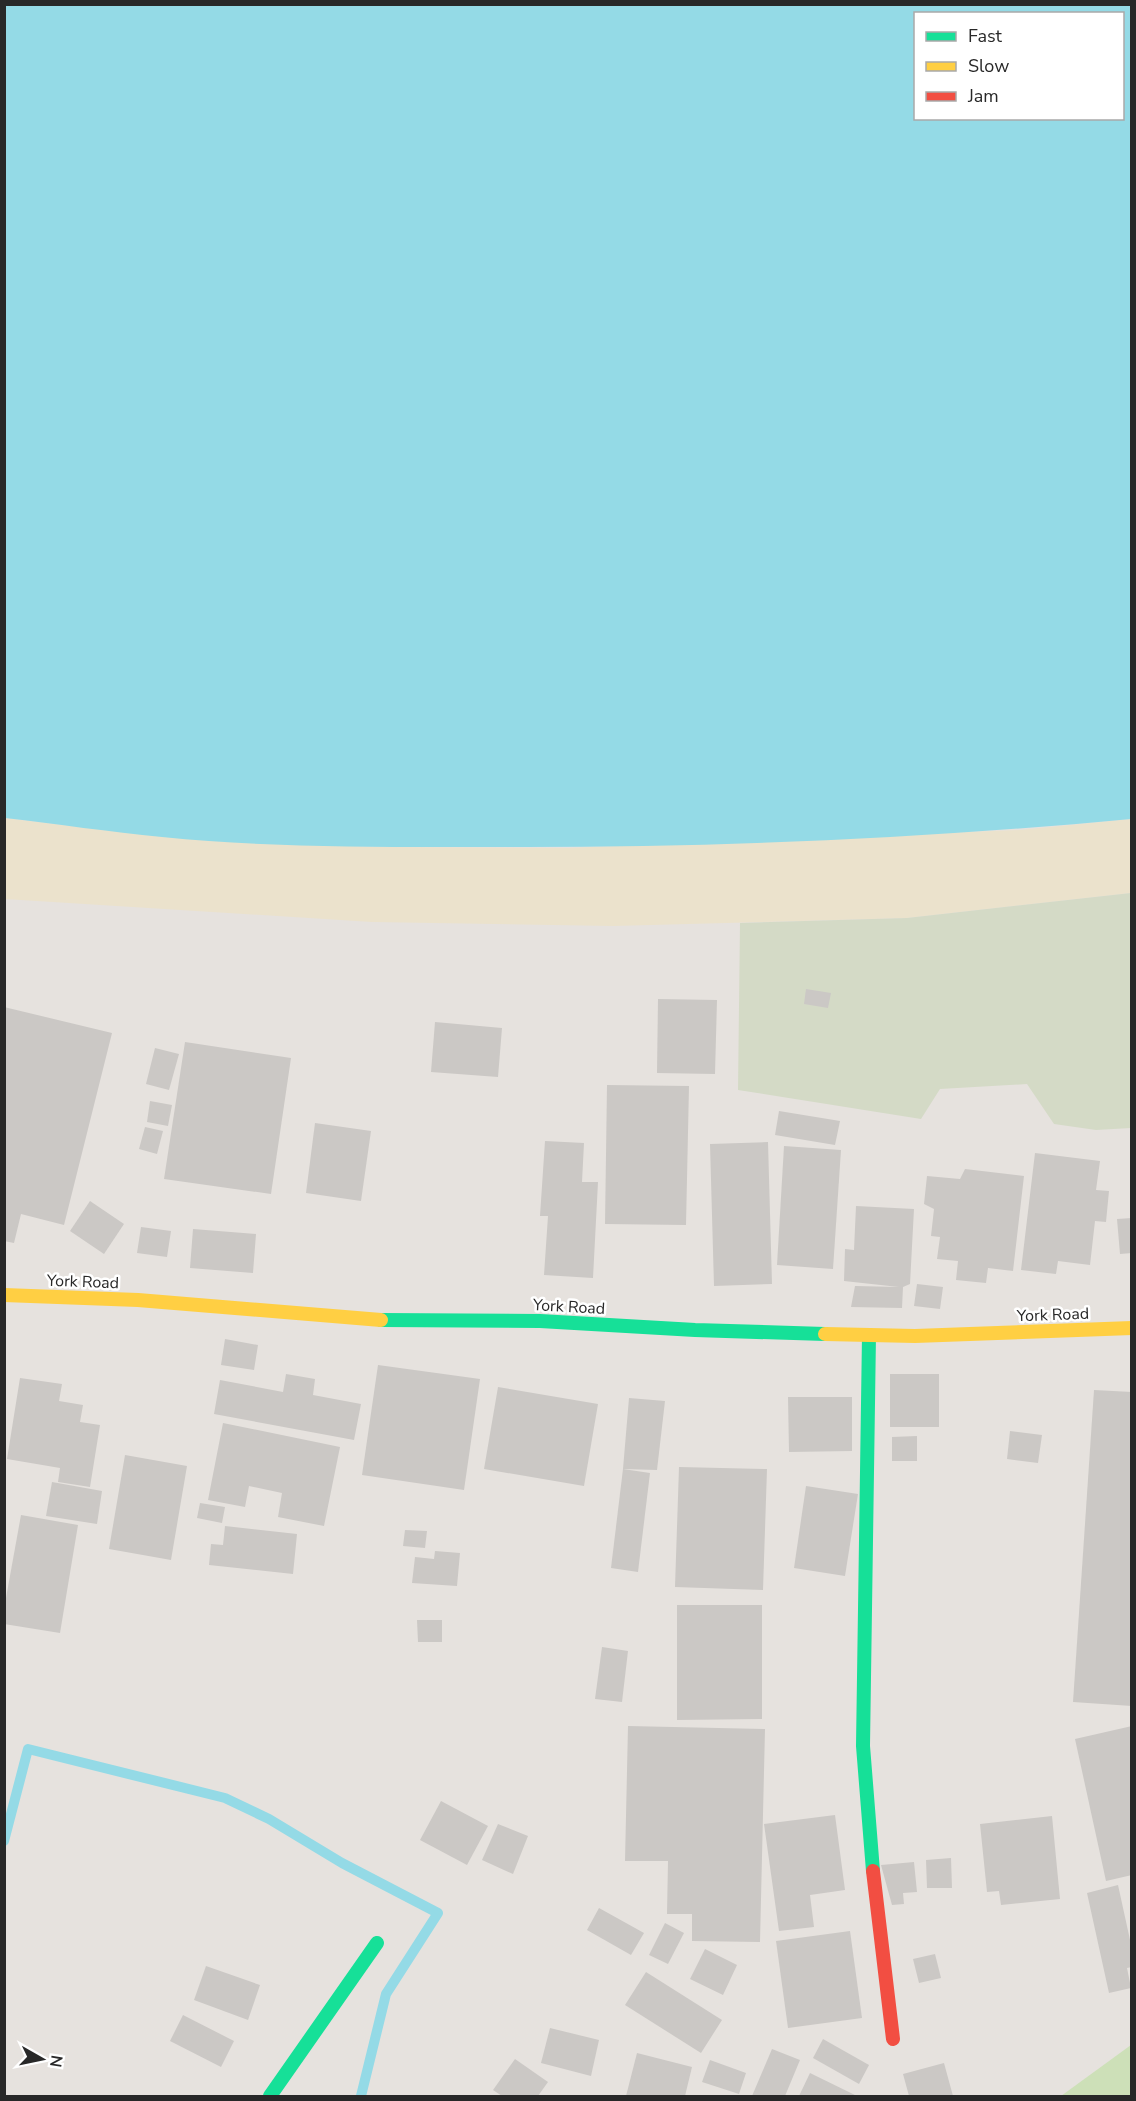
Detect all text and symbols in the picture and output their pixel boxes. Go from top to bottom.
legend [914,12,1124,120]
text: Fast [968,24,1003,48]
text: Slow [968,54,1009,78]
text: Jam [967,84,999,108]
street label: York Road [46,1270,119,1294]
street label: York Road [531,1294,606,1320]
street label: York Road [1016,1303,1089,1327]
north arrow [12,2029,72,2089]
text: N [44,2054,68,2069]

